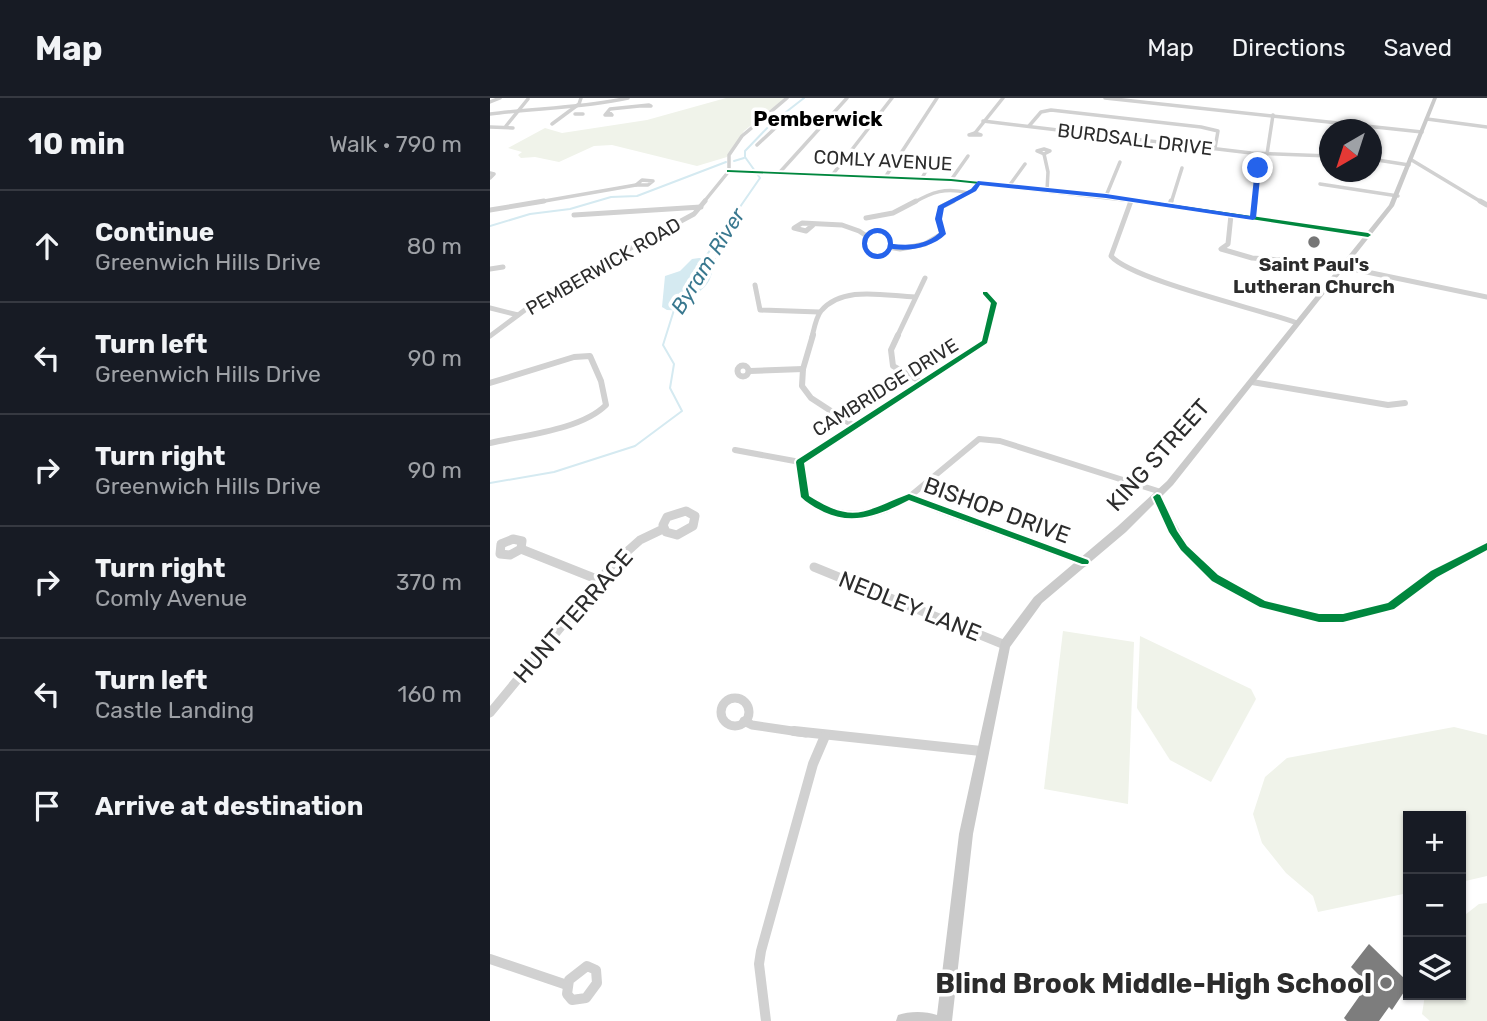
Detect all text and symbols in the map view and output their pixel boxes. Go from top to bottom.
text: Map [35,29,103,68]
text: Map [1147,34,1194,62]
text: Directions [1232,34,1345,62]
text: Saved [1383,34,1452,62]
district label: Pemberwick [753,106,883,131]
street label: BURDSALL DRIVE [1056,119,1214,160]
north arrow [1319,119,1382,182]
text: 10 min [28,126,125,162]
text: Walk · 790 m [329,130,462,158]
street label: COMLY AVENUE [813,145,953,176]
route end [1242,152,1273,183]
water label: Byram River [665,202,750,318]
street label: PEMBERWICK ROAD [522,213,685,320]
text: Continue [95,217,214,248]
icon: ahead [28,227,66,265]
route start [862,228,893,259]
text: 80 m [407,232,462,260]
marker: Saint Paul's Lutheran Church [1306,234,1322,250]
text: Greenwich Hills Drive [95,248,321,276]
place label: Saint Paul's Lutheran Church [1233,253,1395,298]
text: Turn left [95,329,207,360]
street label: CAMBRIDGE DRIVE [808,333,962,442]
icon: left [28,339,66,377]
text: 90 m [408,344,462,372]
text: Greenwich Hills Drive [95,360,321,388]
street label: KING STREET [1100,393,1216,517]
text: Turn right [95,441,225,472]
icon: right [28,451,66,489]
text: 90 m [408,456,462,484]
street label: BISHOP DRIVE [920,471,1074,549]
text: Greenwich Hills Drive [95,472,321,500]
street label: HUNT TERRACE [507,543,639,689]
text: Turn right [95,553,225,584]
icon: right [28,563,66,601]
street label: NEDLEY LANE [835,565,985,647]
text: 370 m [396,568,462,596]
text: Comly Avenue [95,584,247,612]
text: Turn left [95,665,207,696]
icon: left [28,675,66,713]
text: 160 m [398,680,462,708]
text: Castle Landing [95,696,254,724]
icon: arrive [28,787,66,825]
text: Arrive at destination [95,791,363,822]
map controls [1403,811,1466,1000]
button: + [1403,811,1466,874]
button: − [1403,874,1466,937]
button: layers [1403,937,1466,1000]
place label: Blind Brook Middle-High School [935,967,1372,1000]
marker: Blind Brook Middle-High School [1378,975,1394,991]

